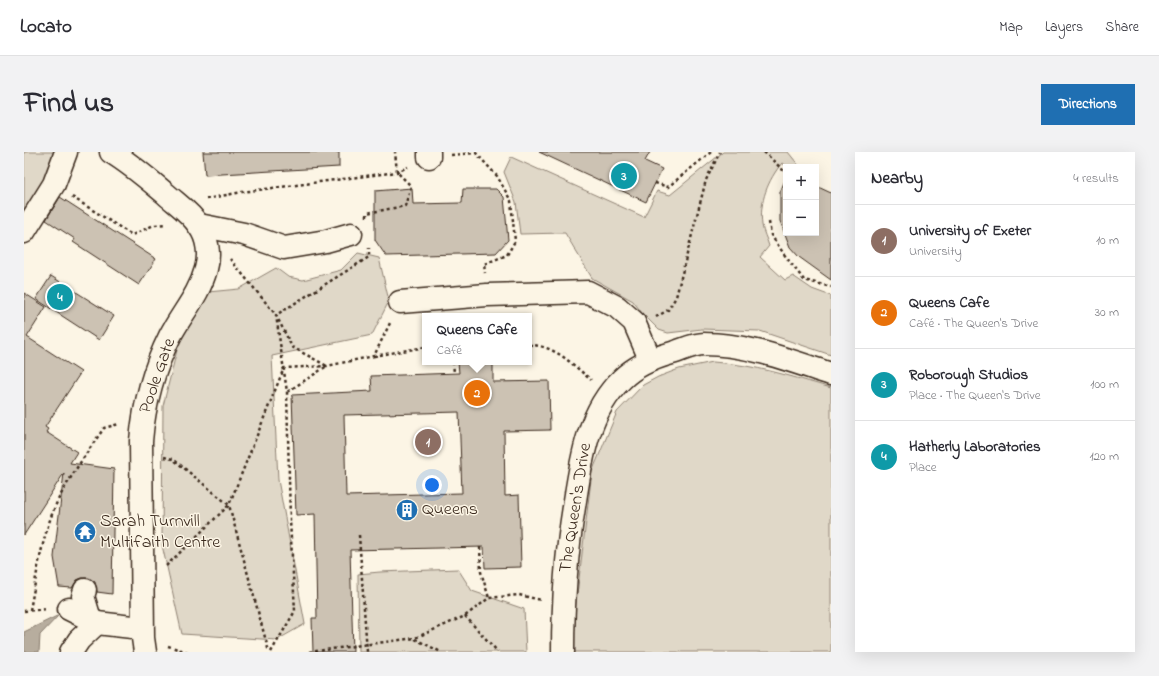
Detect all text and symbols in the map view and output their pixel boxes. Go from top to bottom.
text: Locato [20,14,72,41]
text: Map [999,17,1023,38]
text: Layers [1045,17,1083,38]
text: Share [1105,17,1139,38]
text: Find us [24,84,114,125]
button: Directions [1041,84,1135,125]
pin: 3 [611,161,637,191]
map controls [783,164,819,236]
button: + [783,164,819,200]
text: Nearby [871,166,923,191]
text: 4 results [1073,169,1119,188]
button: − [783,200,819,236]
text: University of Exeter [909,220,1031,242]
text: 1 [882,231,886,250]
text: 10 m [1096,231,1119,250]
text: University [909,242,962,261]
pin: 4 [47,282,73,312]
text: Queens Cafe [909,292,989,314]
text: 2 [881,303,887,322]
text: 30 m [1095,303,1119,322]
popup [422,313,532,365]
text: Café · The Queen's Drive [909,314,1038,333]
text: Queens Cafe [437,319,517,341]
street label: Poole Gate [133,334,183,417]
text: Café [437,341,462,360]
text: Roborough Studios [909,364,1028,386]
text: 3 [881,375,887,394]
text: 100 m [1090,375,1119,394]
pin: 2 [464,378,490,408]
text: Place · The Queen's Drive [909,386,1041,405]
pin: 1 [415,427,441,457]
text: Hatherly Laboratories [909,436,1041,458]
street label: The Queen's Drive [553,440,599,575]
text: 4 [881,447,887,466]
text: 120 m [1089,447,1119,466]
text: Place [909,458,937,477]
your location [422,475,442,495]
building icon: Queens [394,497,420,523]
place label: Queens [422,497,478,523]
place label: Sarah Turnvill Multifaith Centre [100,509,221,556]
temple icon: Sarah Turnvill Multifaith Centre [72,519,98,545]

